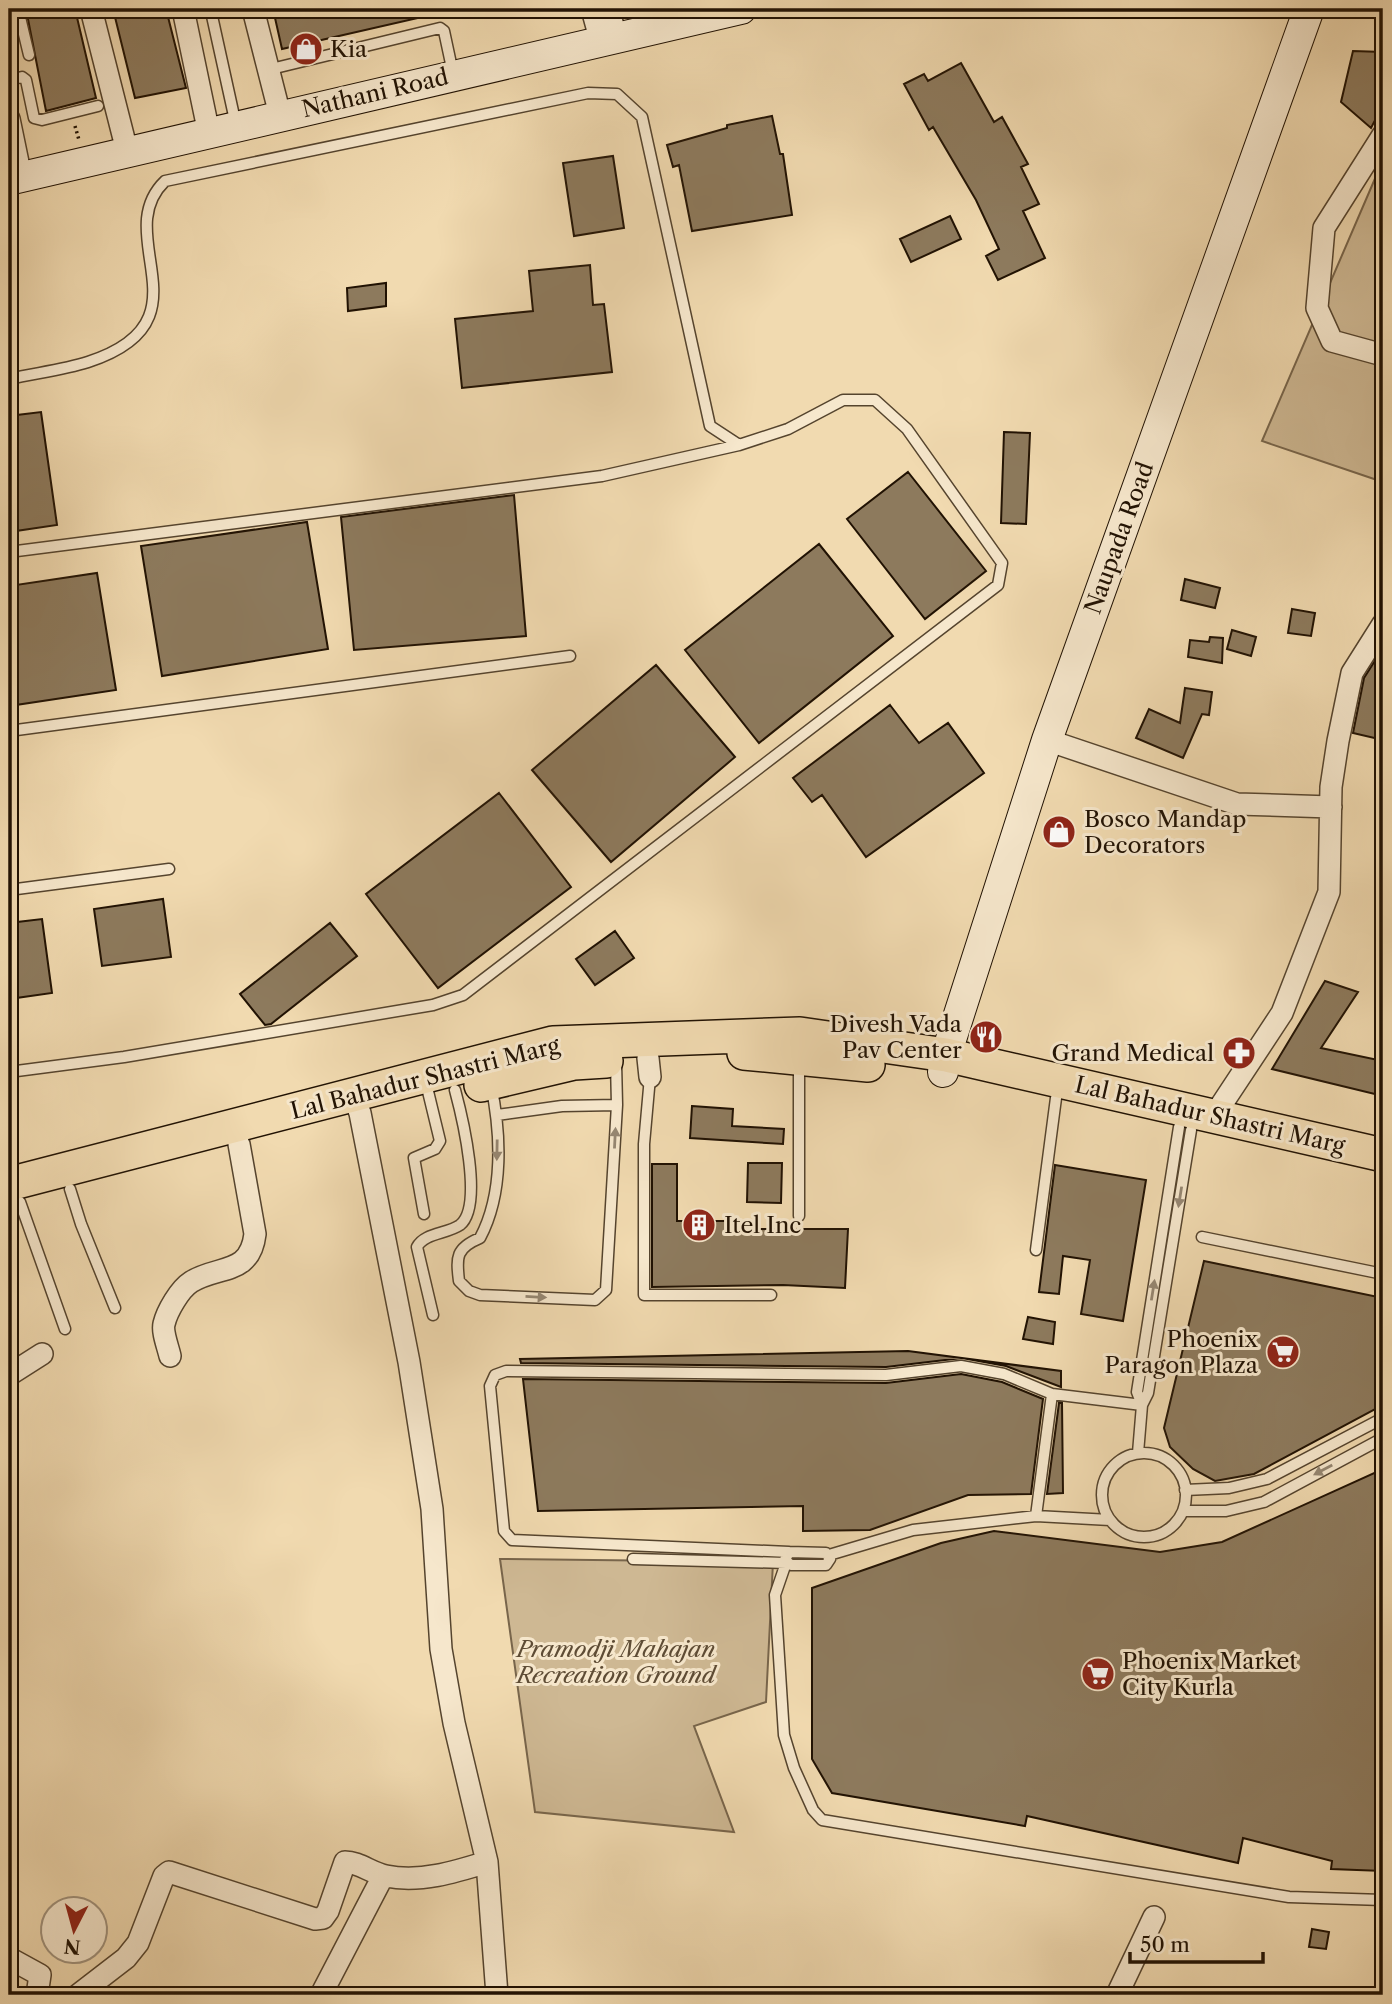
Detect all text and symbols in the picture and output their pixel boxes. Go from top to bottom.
shop icon: Kia [287,30,325,68]
place label: Kia [330,35,368,63]
street label: Nathani Road [299,63,451,123]
street label: Naupada Road [1078,458,1160,618]
place label: Bosco Mandap Decorators [1084,805,1246,859]
shop icon: Bosco Mandap Decorators [1040,813,1078,851]
place label: Divesh Vada Pav Center [829,1010,963,1064]
restaurant icon: Divesh Vada Pav Center [967,1018,1005,1056]
street label: Lal Bahadur Shastri Marg [287,1031,563,1125]
pharmacy icon: Grand Medical [1220,1034,1258,1072]
place label: Grand Medical [1052,1039,1214,1067]
street label: Lal Bahadur Shastri Marg [1072,1070,1349,1160]
one-way arrow [610,1126,621,1148]
one-way arrow [491,1139,503,1161]
one-way arrow [1174,1187,1185,1209]
building icon: Itel Inc [680,1206,718,1244]
place label: Itel Inc [724,1211,801,1239]
one-way arrow [1148,1279,1159,1301]
one-way arrow [525,1292,547,1303]
place label: Phoenix Paragon Plaza [1104,1325,1259,1379]
supermarket icon: Phoenix Paragon Plaza [1264,1333,1302,1371]
one-way arrow [1313,1464,1333,1476]
park label: Pramodji Mahajan Recreation Ground [515,1635,718,1689]
place label: Phoenix Market City Kurla [1122,1647,1297,1701]
supermarket icon: Phoenix Market City Kurla [1079,1655,1117,1693]
north arrow [38,1896,108,1966]
scale bar [1130,1920,1262,1964]
text: 50 m [1140,1932,1190,1957]
text: N [63,1934,82,1959]

